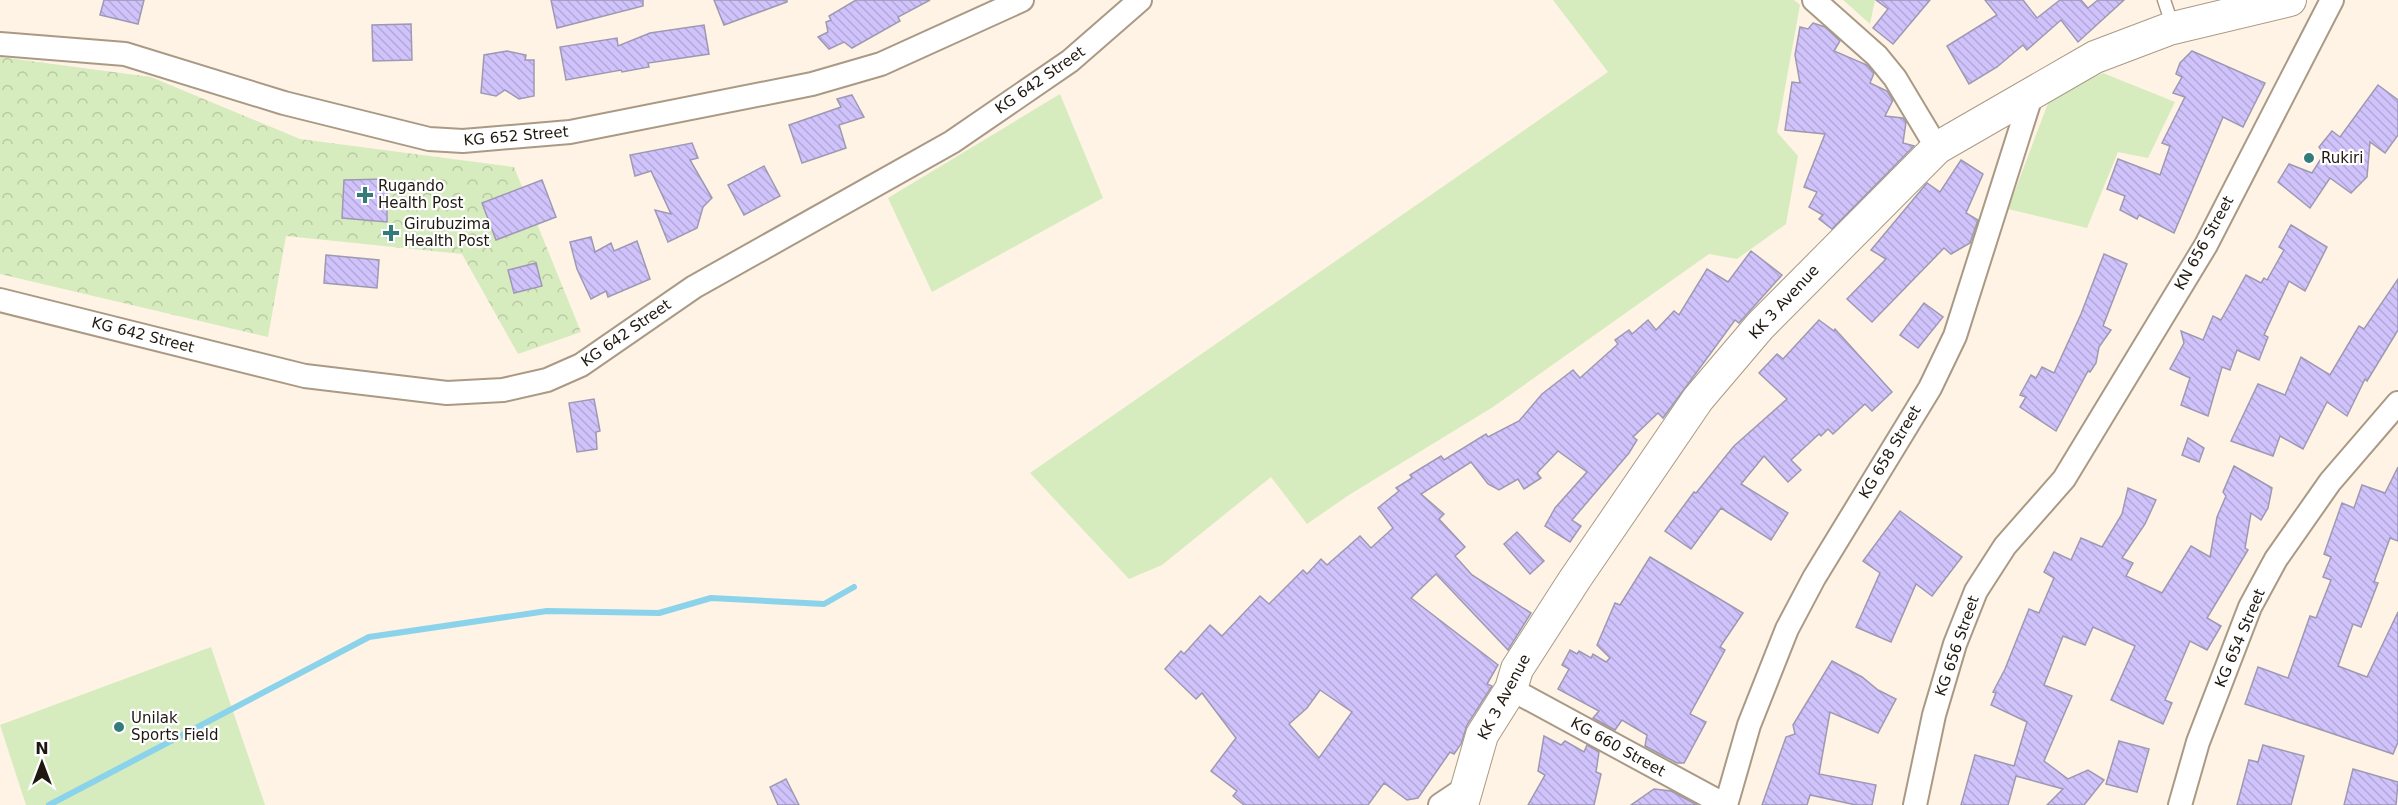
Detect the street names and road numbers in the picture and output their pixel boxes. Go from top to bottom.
street label: KG 642 Street [992,42,1088,118]
street label: KG 652 Street [463,122,569,150]
street label: KN 656 Street [2171,193,2237,293]
street label: KK 3 Avenue [1745,261,1823,343]
street label: KG 642 Street [578,295,674,371]
street label: KG 642 Street [90,314,196,356]
street label: KG 658 Street [1855,402,1925,502]
street label: KG 654 Street [2211,586,2269,690]
street label: KG 656 Street [1931,593,1983,699]
street label: KK 3 Avenue [1474,651,1534,743]
street label: KG 660 Street [1568,714,1668,780]

